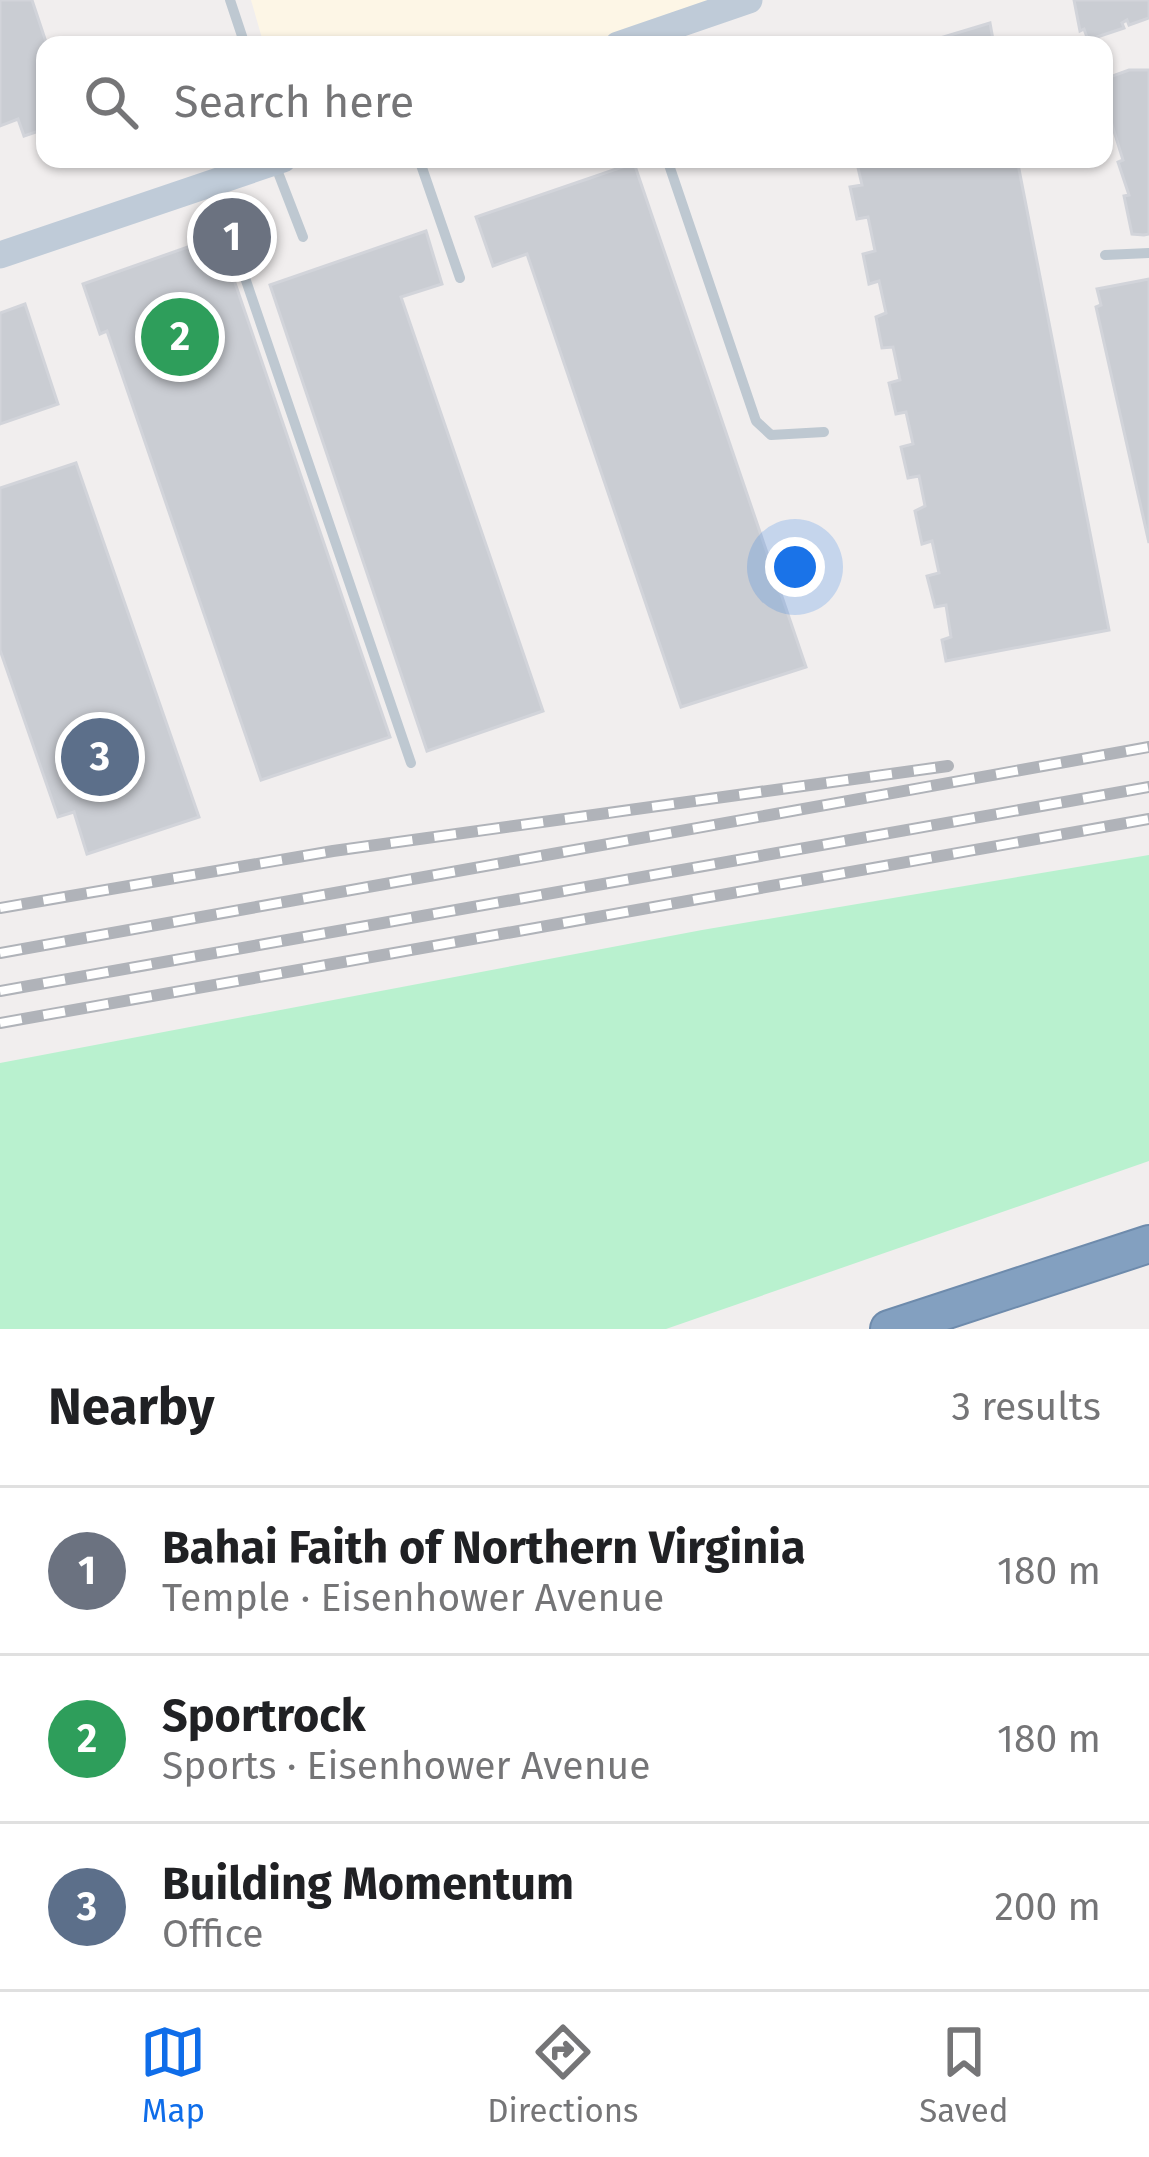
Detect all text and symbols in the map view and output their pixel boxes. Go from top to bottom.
search box [36,36,1113,168]
icon: search [78,69,144,135]
text: Search here [174,75,414,129]
pin: 1 [193,192,271,282]
pin: 2 [141,292,219,382]
your location [765,537,825,597]
pin: 3 [61,712,139,802]
text: Nearby [48,1376,214,1438]
text: 3 results [951,1384,1101,1430]
text: Bahai Faith of Northern Virginia [162,1521,806,1575]
text: 1 [78,1548,96,1594]
text: 180 m [997,1548,1101,1594]
text: Temple · Eisenhower Avenue [162,1575,664,1621]
text: Sportrock [162,1689,366,1743]
text: 2 [77,1716,97,1762]
text: 180 m [997,1716,1101,1762]
text: Sports · Eisenhower Avenue [162,1743,650,1789]
text: Building Momentum [162,1857,574,1911]
text: 3 [77,1884,97,1930]
text: 200 m [994,1884,1101,1930]
text: Office [162,1911,264,1957]
tab: Map [140,2019,206,2131]
tab: Directions [487,2019,639,2131]
tab: Saved [919,2019,1009,2131]

